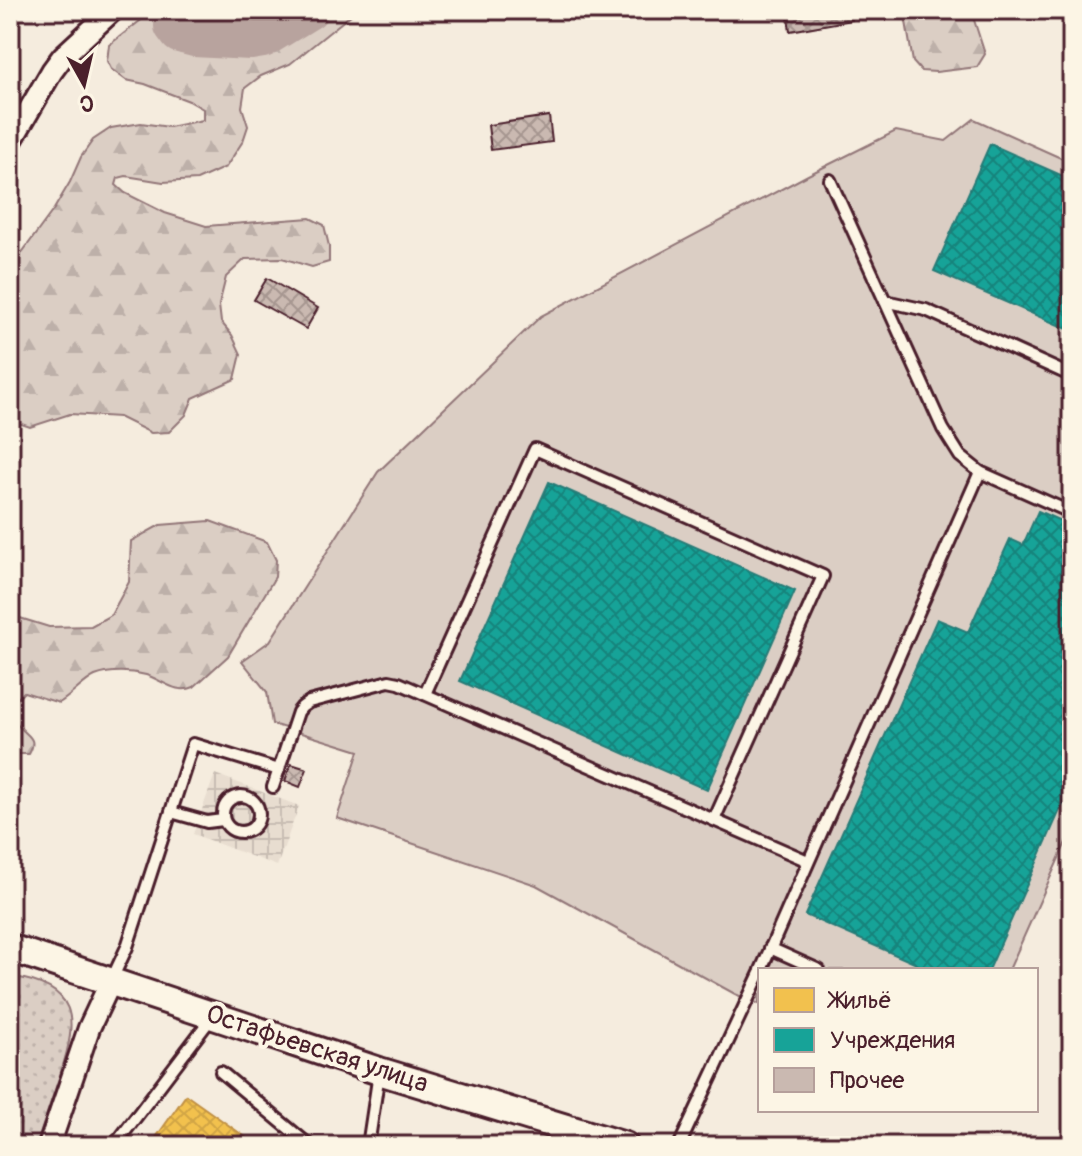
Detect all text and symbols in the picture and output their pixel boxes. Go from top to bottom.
north arrow [44,44,124,124]
text: С [78,88,95,118]
legend [758,968,1038,1112]
text: Жильё [826,986,892,1015]
street label: Остафьевская улица [202,998,432,1100]
text: Учреждения [830,1026,955,1055]
text: Прочее [830,1066,905,1095]

